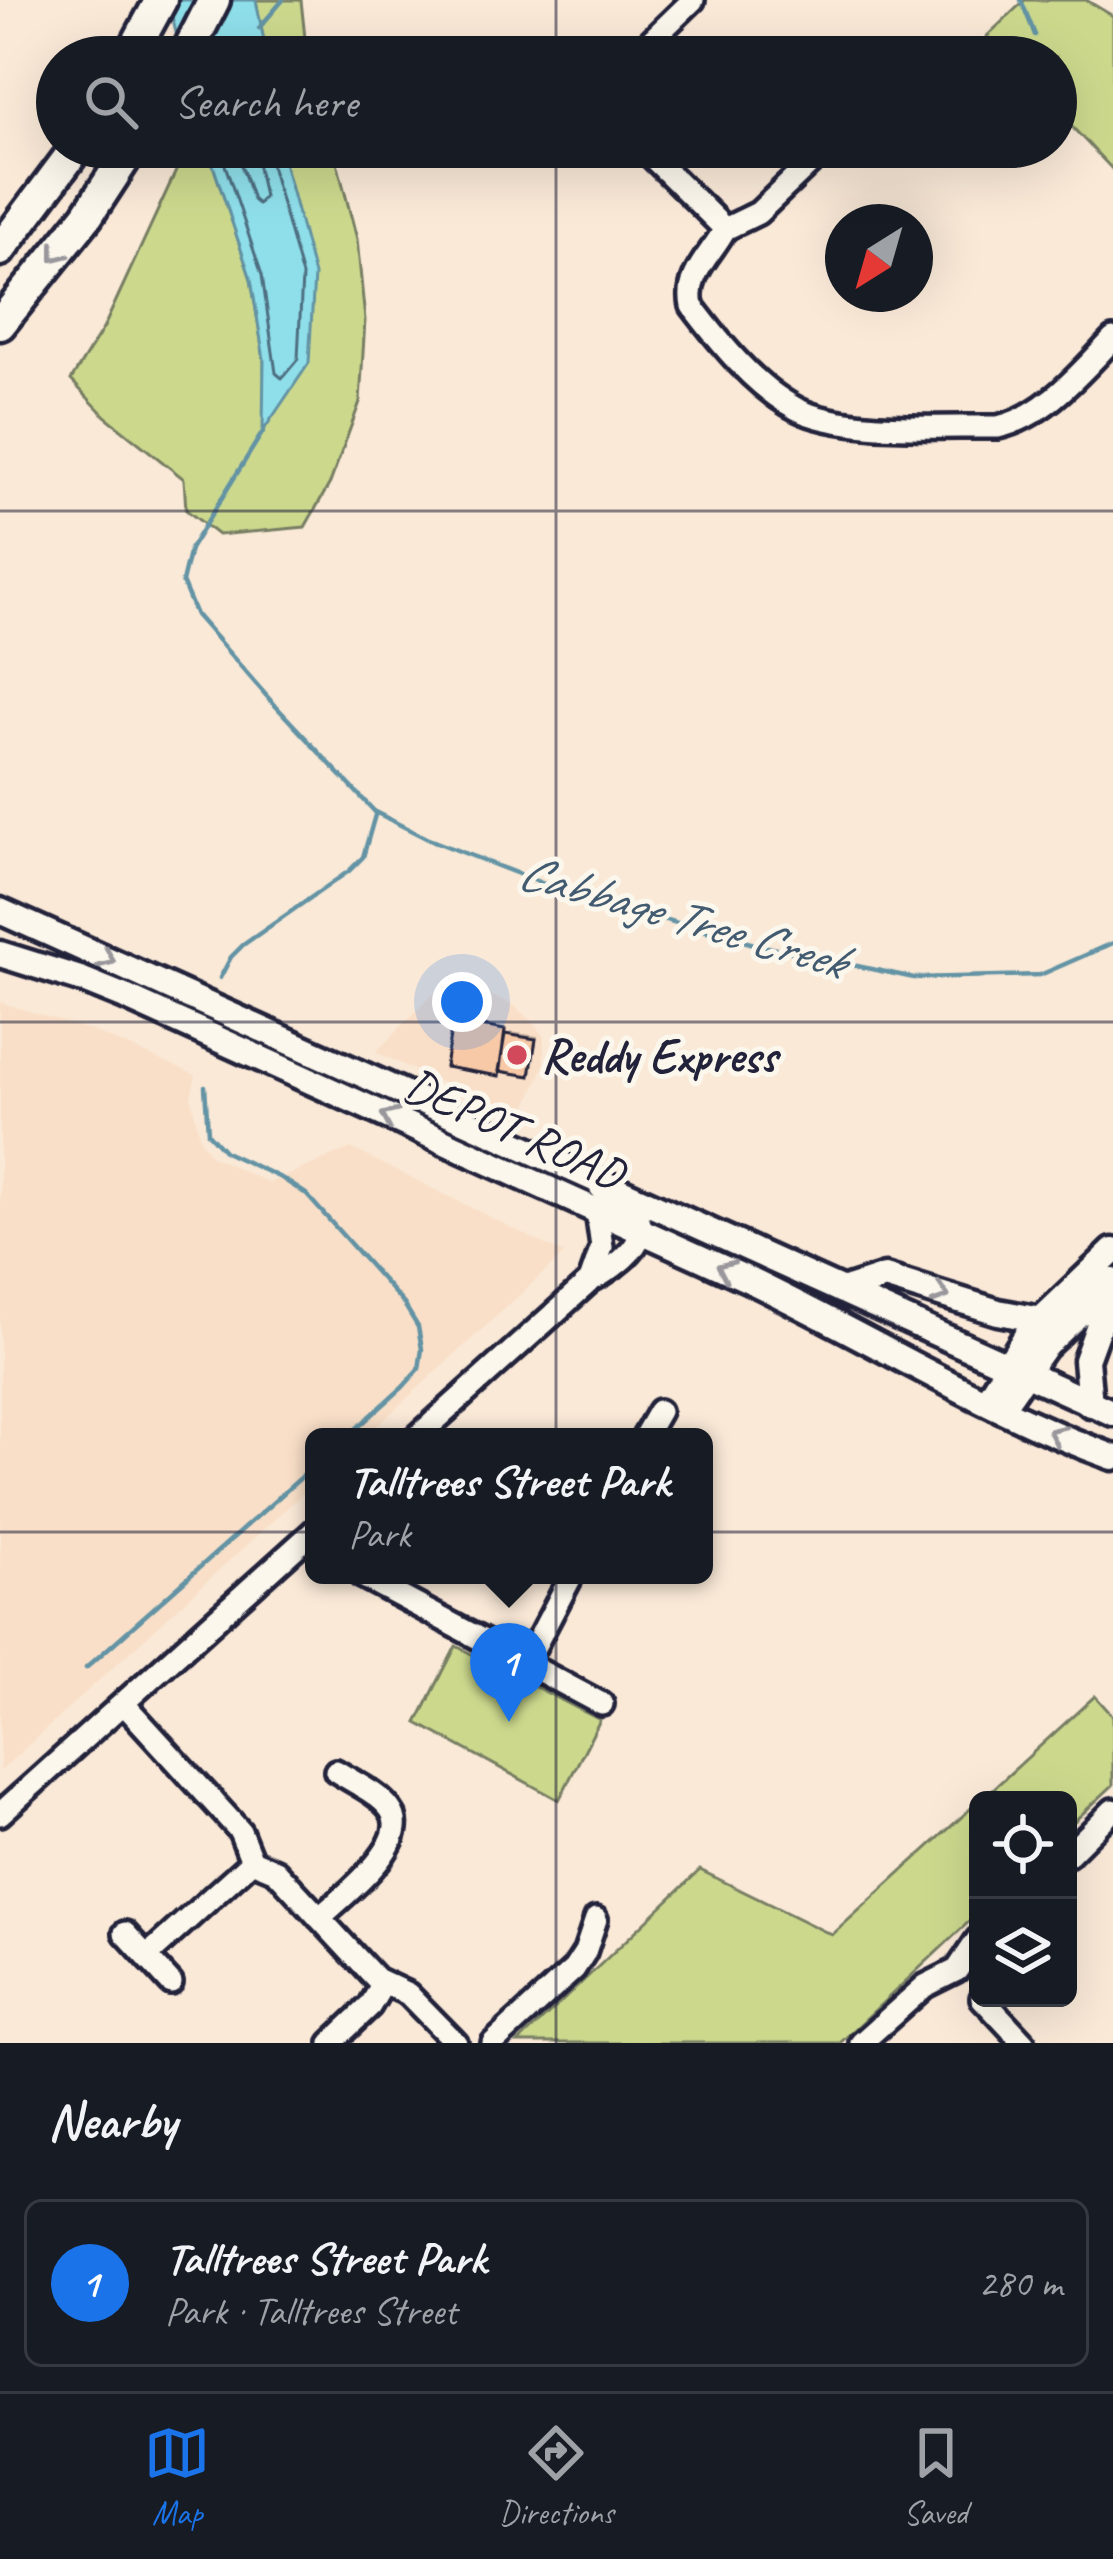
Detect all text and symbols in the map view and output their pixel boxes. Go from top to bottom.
search box [36,36,1077,168]
icon: search [78,69,144,135]
text: Search here [174,74,357,131]
north arrow [825,204,933,312]
one-way arrow [50,240,71,262]
water label: Cabbage Tree Creek [511,839,861,996]
one-way arrow [95,945,116,968]
your location [432,972,492,1032]
place label: Reddy Express [541,1026,782,1086]
marker: Reddy Express [504,1042,530,1068]
street label: DEPOT ROAD [396,1054,636,1205]
one-way arrow [380,1108,401,1131]
one-way arrow [715,1260,737,1284]
one-way arrow [930,1280,951,1305]
one-way arrow [1047,1424,1068,1448]
popup [305,1428,713,1584]
text: Talltrees Street Park [349,1453,669,1510]
text: Park [349,1510,410,1559]
pin: 1 [470,1623,548,1722]
map controls [969,1791,1077,2007]
button: locate [969,1791,1077,1899]
button: layers [969,1899,1077,2007]
text: Nearby [48,2089,176,2153]
text: Talltrees Street Park [165,2230,486,2287]
text: 1 [81,2259,99,2308]
text: 280 m [978,2259,1062,2308]
text: Park · Talltrees Street [165,2287,457,2336]
tab: Map [144,2420,210,2534]
tab: Directions [499,2420,614,2534]
tab: Saved [903,2420,969,2534]

